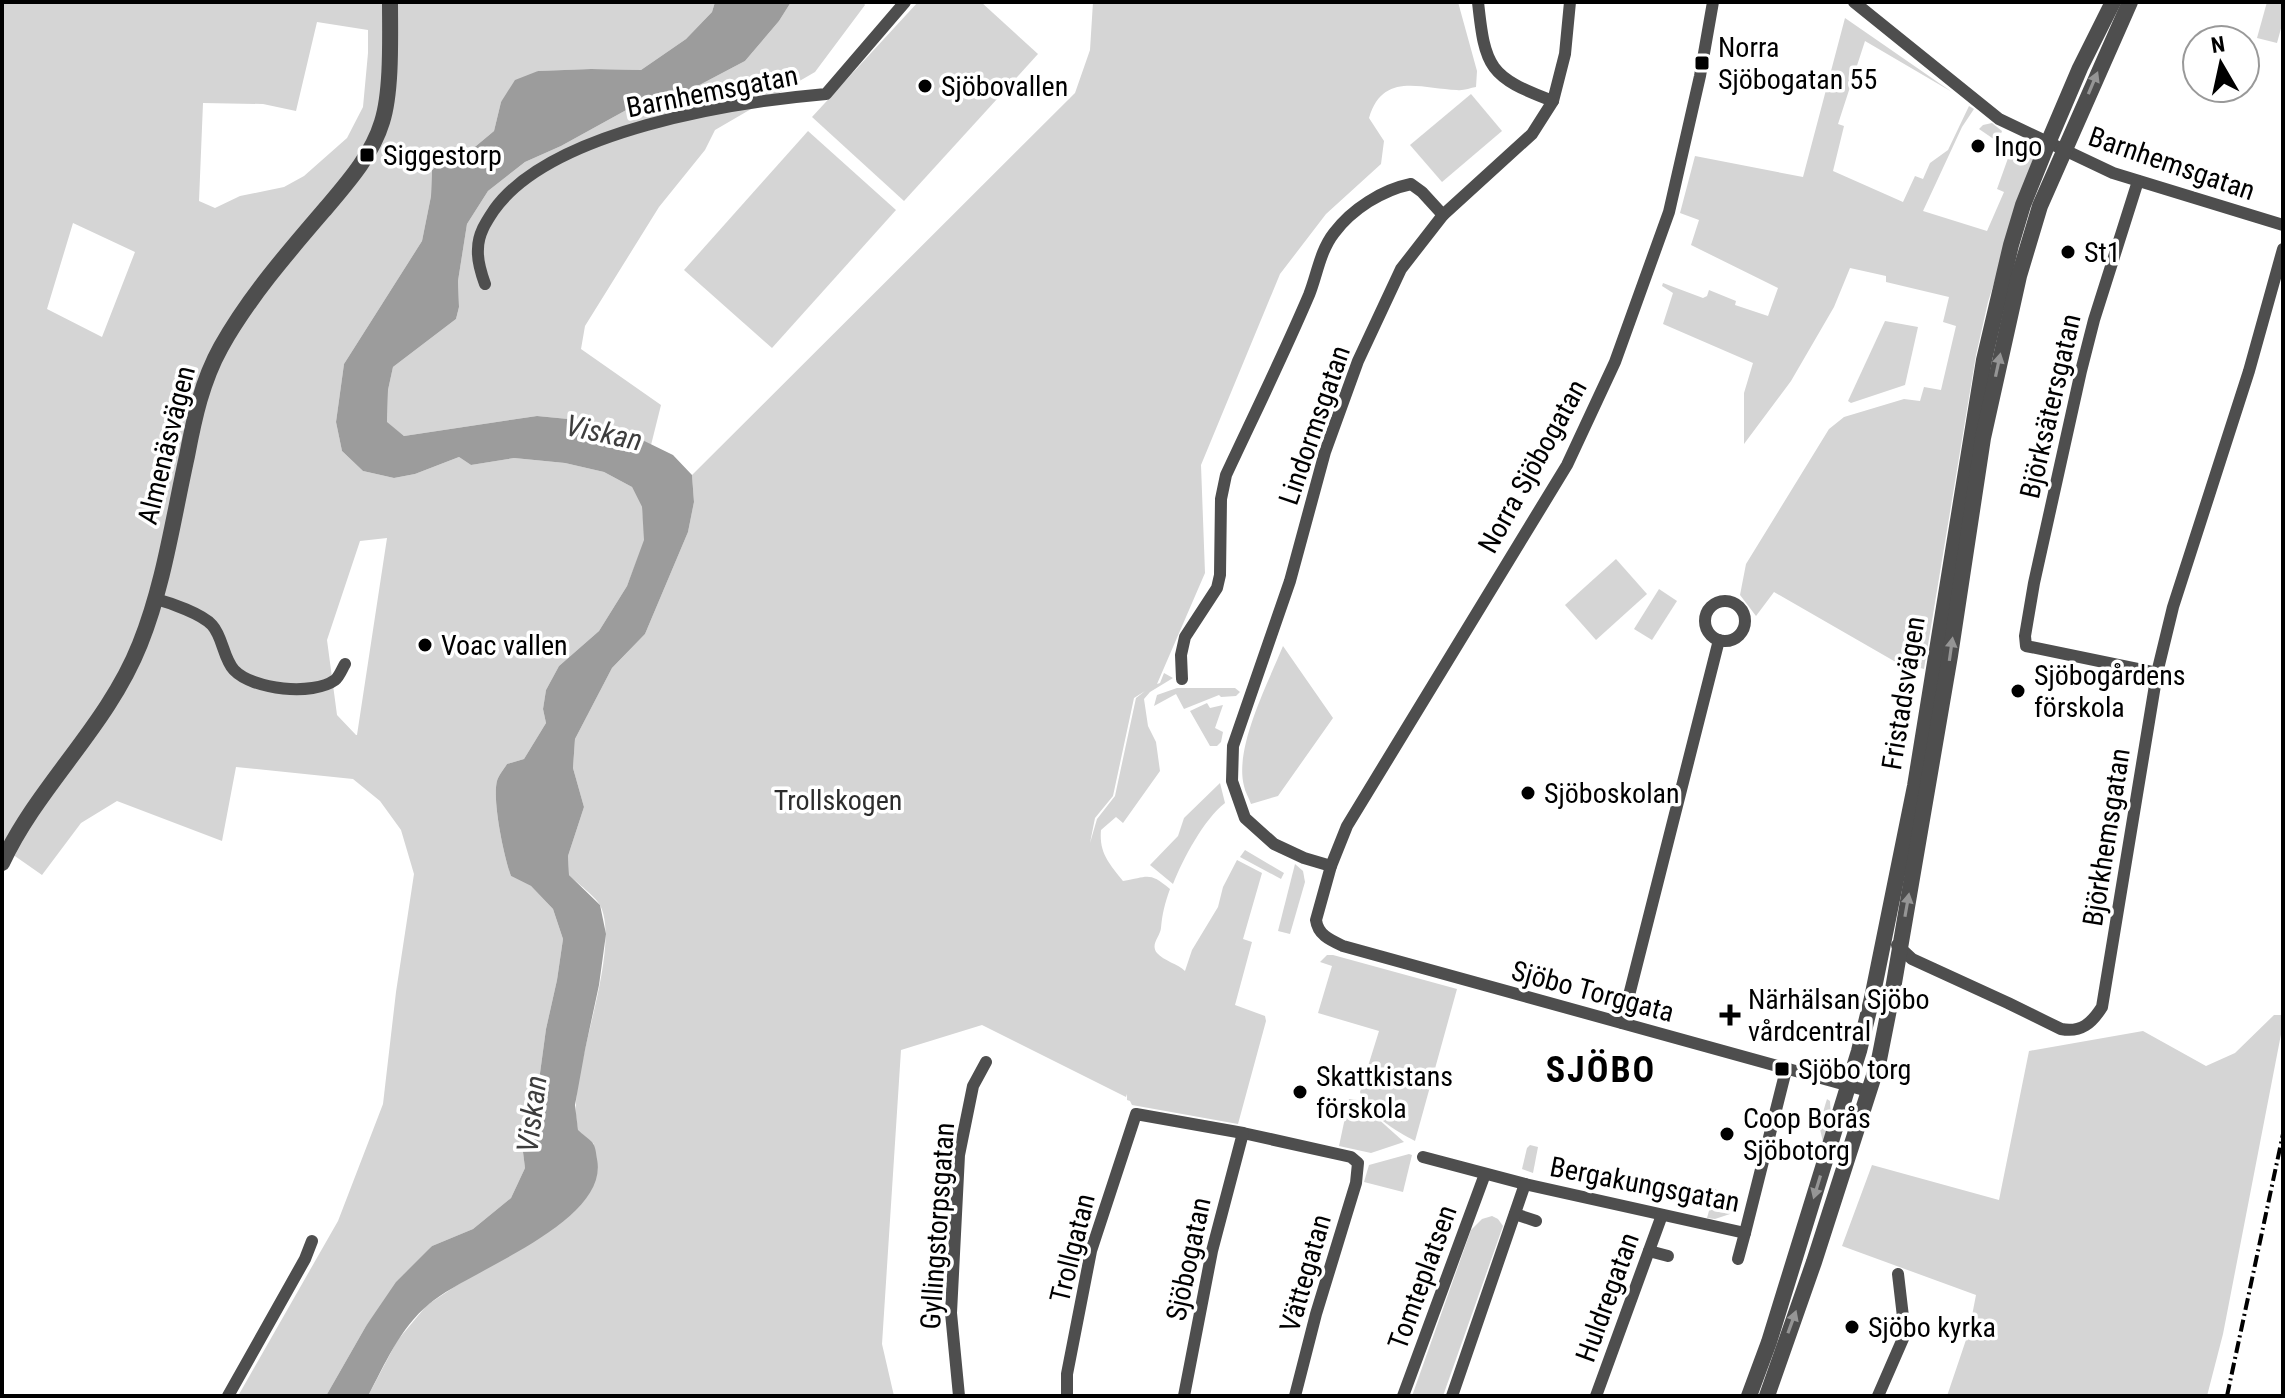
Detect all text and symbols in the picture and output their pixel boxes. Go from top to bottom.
north arrow [2181,24,2261,104]
place label: Norra Sjöbogatan 55 [1718,31,1877,96]
text: N [2209,31,2227,58]
marker: Norra Sjöbogatan 55 [1693,54,1711,72]
street label: Barnhemsgatan [624,59,801,124]
place label: Sjöbovallen [941,70,1068,103]
one-way arrow [2086,71,2099,95]
marker: Sjöbovallen [916,77,934,95]
street label: Barnhemsgatan [2084,120,2259,207]
place label: Ingo [1994,130,2042,163]
marker: Ingo [1969,137,1987,155]
place label: Siggestorp [383,139,502,172]
marker: Siggestorp [358,146,376,164]
place label: St1 [2084,236,2121,269]
marker: St1 [2059,243,2077,261]
street label: Björksätersgatan [2013,311,2088,501]
street label: Lindormsgatan [1272,341,1357,509]
one-way arrow [1993,353,2005,378]
street label: Almenäsvägen [131,362,202,528]
street label: Norra Sjöbogatan [1471,374,1594,559]
water label: Viskan [563,407,646,458]
street label: Fristadsvägen [1875,614,1932,772]
place label: Voac vallen [441,629,568,662]
marker: Voac vallen [416,636,434,654]
one-way arrow [1945,636,1958,661]
place label: Sjöbogårdens förskola [2034,659,2186,724]
marker: Sjöbogårdens förskola [2009,682,2027,700]
street label: Björkhemsgatan [2076,746,2137,928]
place label: Sjöboskolan [1544,777,1680,810]
park label: Trollskogen [774,784,902,817]
marker: Sjöboskolan [1519,784,1537,802]
one-way arrow [1901,893,1913,918]
street label: Sjöbo Torggata [1508,954,1678,1029]
place label: Närhälsan Sjöbo vårdcentral [1748,983,1930,1048]
marker: Närhälsan Sjöbo vårdcentral [1719,1004,1741,1026]
district label: SJÖBO [1546,1049,1656,1091]
place label: Sjöbo torg [1798,1053,1911,1086]
place label: Skattkistans förskola [1316,1060,1453,1125]
marker: Sjöbo torg [1773,1060,1791,1078]
water label: Viskan [509,1073,554,1154]
marker: Skattkistans förskola [1291,1083,1309,1101]
place label: Coop Borås Sjöbotorg [1743,1102,1871,1167]
street label: Gyllingstorpsgatan [914,1121,961,1331]
marker: Coop Borås Sjöbotorg [1718,1125,1736,1143]
street label: Bergakungsgatan [1547,1150,1743,1219]
one-way arrow [1810,1176,1823,1200]
street label: Trollgatan [1043,1190,1102,1306]
street label: Sjöbogatan [1159,1194,1218,1324]
street label: Tomteplatsen [1381,1201,1464,1354]
street label: Vättegatan [1273,1211,1338,1336]
street label: Huldregatan [1569,1228,1646,1366]
one-way arrow [1786,1310,1799,1334]
place label: Sjöbo kyrka [1868,1311,1996,1344]
marker: Sjöbo kyrka [1843,1318,1861,1336]

